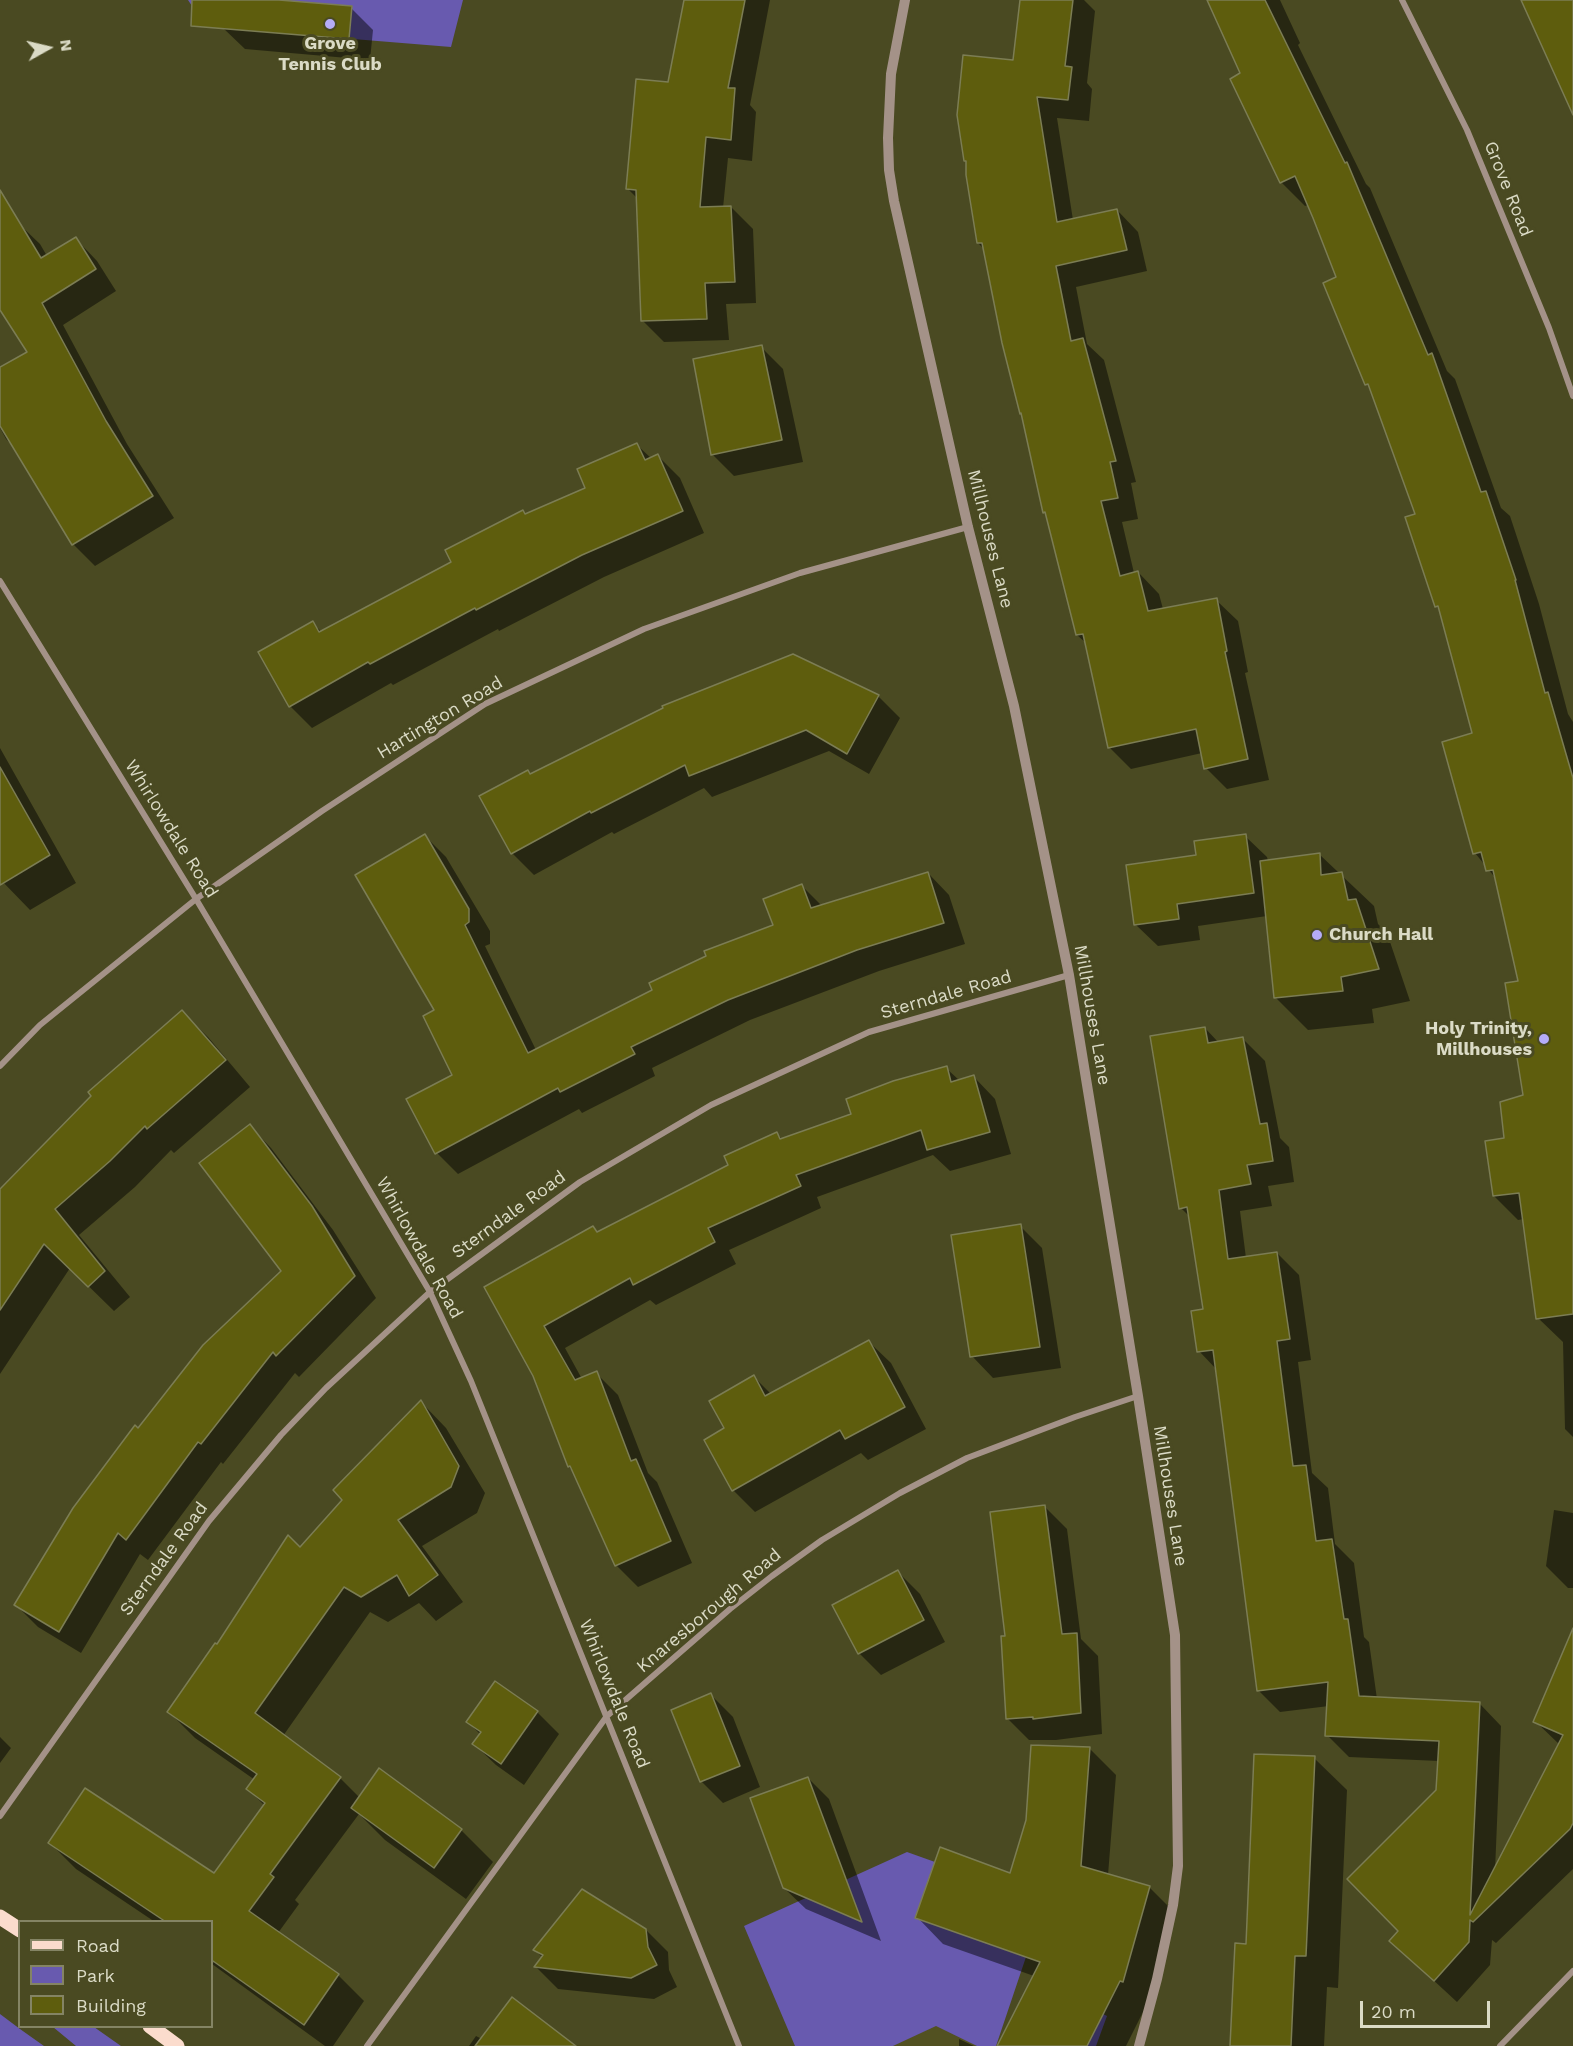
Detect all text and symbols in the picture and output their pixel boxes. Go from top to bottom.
marker: Grove Tennis Club [323,17,337,31]
north arrow [18,18,78,78]
place label: Grove Tennis Club [278,33,382,76]
text: N [56,38,77,53]
street label: Grove Road [1479,138,1537,240]
street label: Millhouses Lane [962,467,1018,611]
street label: Hartington Road [373,672,507,764]
street label: Whirlowdale Road [120,756,222,902]
place label: Church Hall [1329,924,1433,946]
marker: Church Hall [1310,928,1324,942]
street label: Millhouses Lane [1069,943,1115,1087]
street label: Sterndale Road [878,966,1014,1024]
place label: Holy Trinity, Millhouses [1425,1018,1532,1060]
marker: Holy Trinity, Millhouses [1537,1032,1551,1046]
street label: Sterndale Road [448,1166,570,1264]
street label: Whirlowdale Road [371,1173,467,1323]
street label: Millhouses Lane [1148,1424,1192,1568]
street label: Sterndale Road [115,1498,213,1620]
street label: Knaresborough Road [632,1544,786,1678]
street label: Whirlowdale Road [574,1616,654,1772]
legend [18,1920,213,2028]
text: Road [76,1935,120,1956]
text: Park [76,1965,115,1986]
scale bar [1363,1989,1494,2027]
text: Building [76,1995,146,2016]
text: 20 m [1371,2001,1416,2022]

